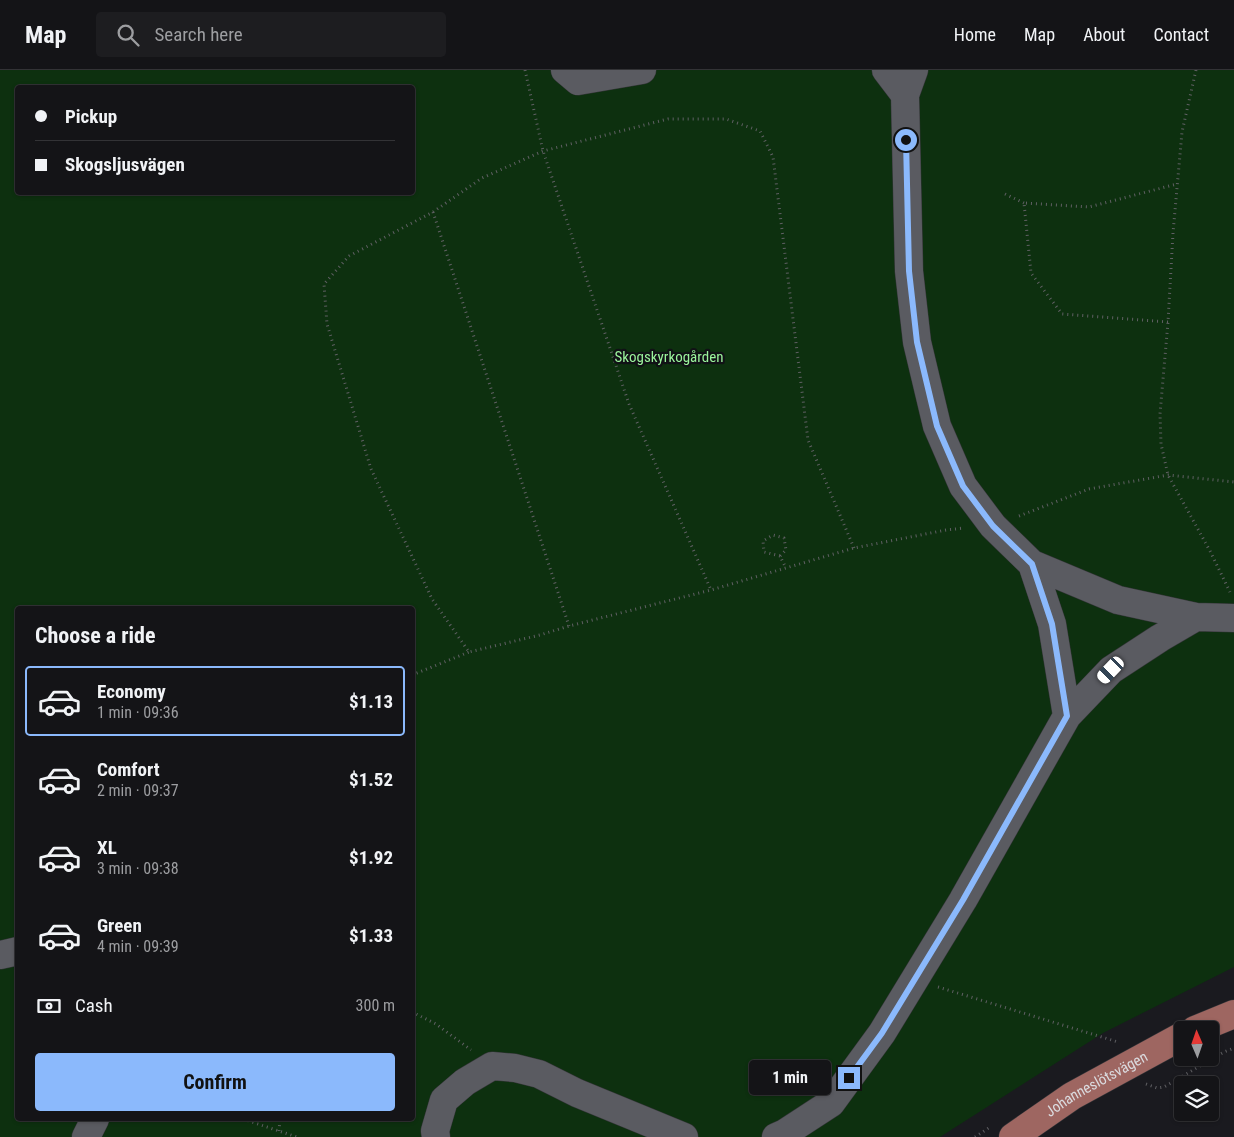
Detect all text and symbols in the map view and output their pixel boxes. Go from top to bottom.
search box [96,12,446,57]
text: Map [25,21,66,49]
icon: search [114,21,142,49]
text: Search here [154,23,243,46]
text: Home [954,24,996,45]
text: Map [1024,24,1055,45]
text: About [1083,24,1125,45]
text: Contact [1153,24,1209,45]
text: Pickup [65,105,117,128]
route start [895,129,917,151]
text: Skogsljusvägen [65,153,185,176]
park label: Skogskyrkogården [615,348,723,366]
text: Choose a ride [35,623,156,648]
car [1095,654,1126,686]
icon: car [37,679,82,724]
text: Economy [97,680,166,703]
text: $1.13 [349,690,393,713]
text: 1 min · 09:36 [97,703,179,722]
icon: car [37,757,82,802]
text: Comfort [97,758,160,781]
text: $1.52 [349,768,393,791]
text: 2 min · 09:37 [97,781,179,800]
icon: car [37,835,82,880]
text: XL [97,836,117,859]
text: $1.92 [349,846,393,869]
text: 3 min · 09:38 [97,859,179,878]
icon: car [37,913,82,958]
text: Green [97,914,142,937]
text: $1.33 [349,924,393,947]
text: 4 min · 09:39 [97,937,179,956]
icon: cash [35,992,63,1020]
text: Cash [75,994,113,1017]
text: 300 m [356,996,395,1015]
north arrow [1174,1021,1219,1066]
map controls [1174,1021,1219,1121]
street label: Johanneslötsvägen [1042,1048,1151,1121]
button: Confirm [35,1053,395,1111]
callout: 1 min [749,1060,832,1096]
route end [838,1067,860,1089]
text: 1 min [772,1068,808,1087]
button: layers [1174,1076,1219,1121]

